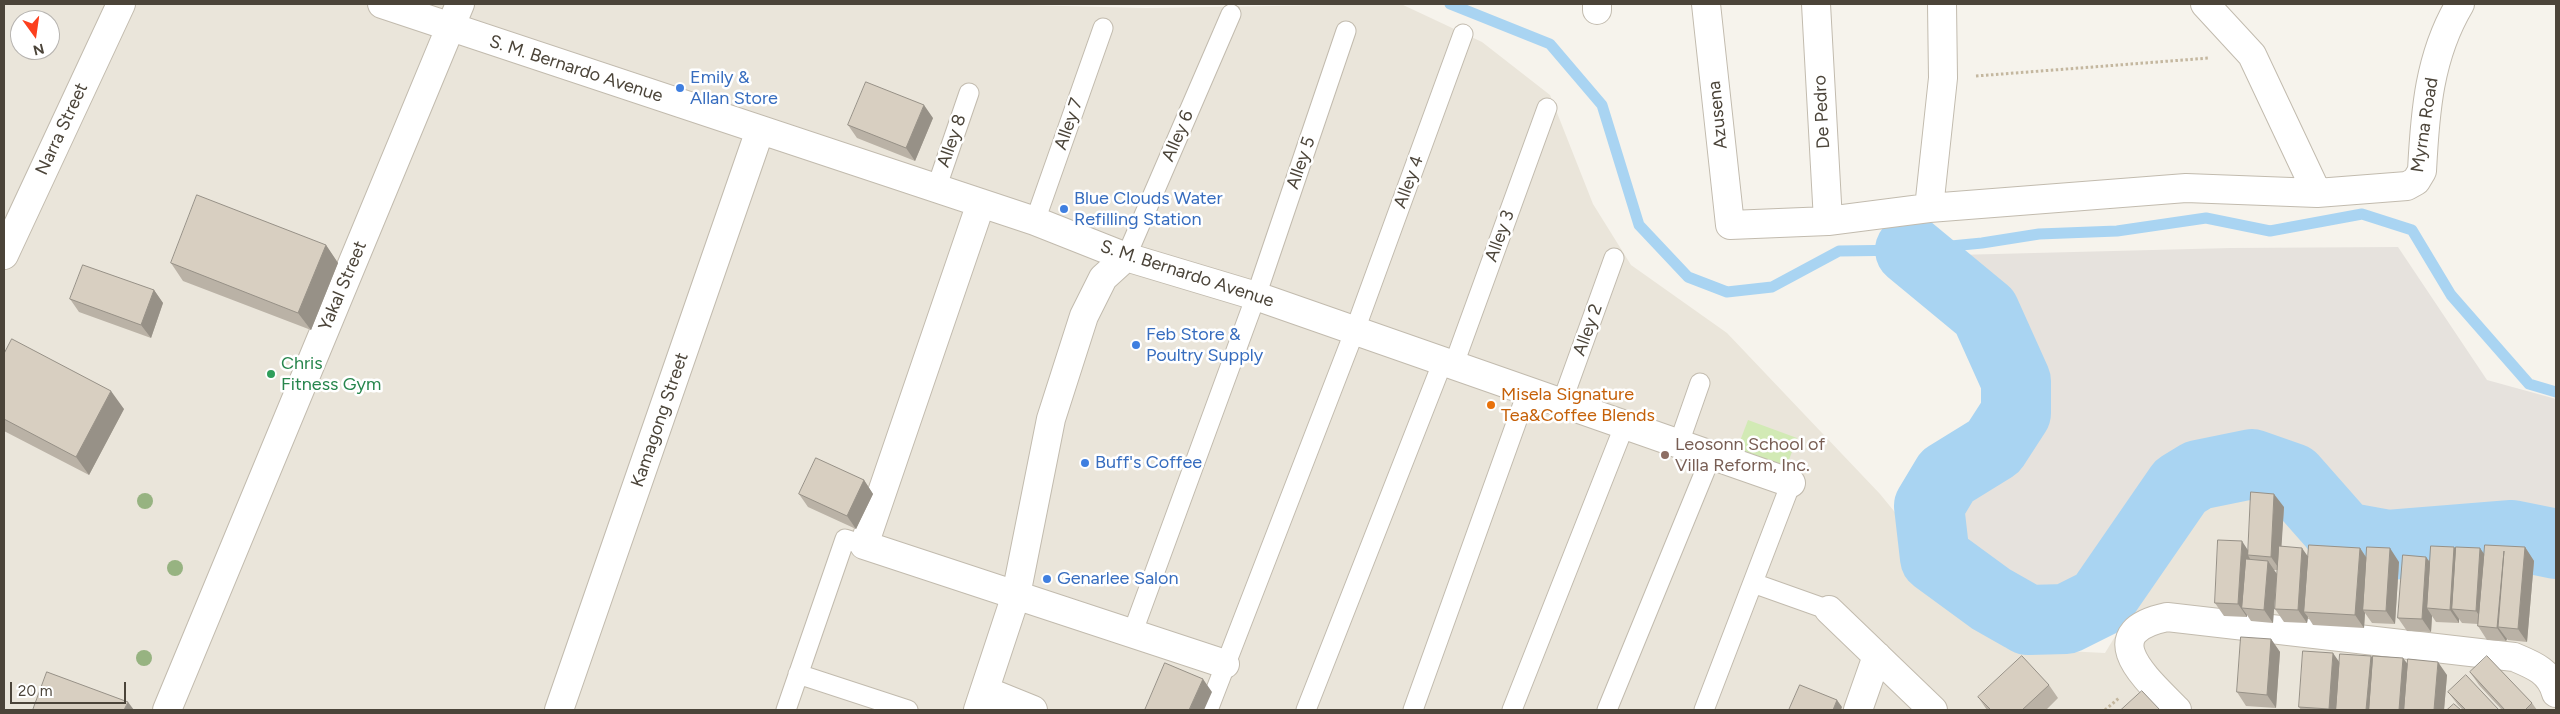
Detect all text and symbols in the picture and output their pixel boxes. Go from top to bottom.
north arrow [10,10,60,60]
street label: S. M. Bernardo Avenue [487,31,665,107]
text: N [31,40,46,59]
place label: Emily & Allan Store [690,67,778,110]
street label: De Pedro [1809,75,1835,149]
street label: Myrna Road [2407,76,2443,174]
street label: Narra Street [31,79,93,179]
street label: Azusena [1704,80,1732,150]
marker: Emily & Allan Store [674,82,686,94]
street label: Alley 7 [1050,95,1088,153]
street label: Alley 6 [1158,107,1198,165]
street label: Alley 8 [933,112,971,170]
street label: Alley 5 [1282,134,1320,192]
street label: Alley 4 [1389,153,1429,211]
place label: Blue Clouds Water Refilling Station [1074,188,1222,230]
marker: Blue Clouds Water Refilling Station [1058,203,1070,215]
street label: Alley 3 [1481,207,1519,265]
street label: S. M. Bernardo Avenue [1098,236,1276,312]
street label: Yakal Street [314,238,372,334]
street label: Alley 2 [1569,301,1607,359]
place label: Feb Store & Poultry Supply [1146,324,1263,366]
marker: Feb Store & Poultry Supply [1130,339,1142,351]
street label: Kamagong Street [627,350,693,490]
place label: Chris Fitness Gym [281,353,381,396]
marker: Chris Fitness Gym [265,368,277,380]
place label: Misela Signature Tea&Coffee Blends [1501,384,1655,426]
marker: Misela Signature Tea&Coffee Blends [1485,399,1497,411]
place label: Leosonn School of Villa Reform, Inc. [1675,434,1825,476]
marker: Leosonn School of Villa Reform, Inc. [1659,449,1671,461]
place label: Buff's Coffee [1095,452,1202,474]
marker: Buff's Coffee [1079,457,1091,469]
place label: Genarlee Salon [1057,568,1179,590]
marker: Genarlee Salon [1041,573,1053,585]
scale bar [12,672,129,704]
text: 20 m [18,682,52,700]

